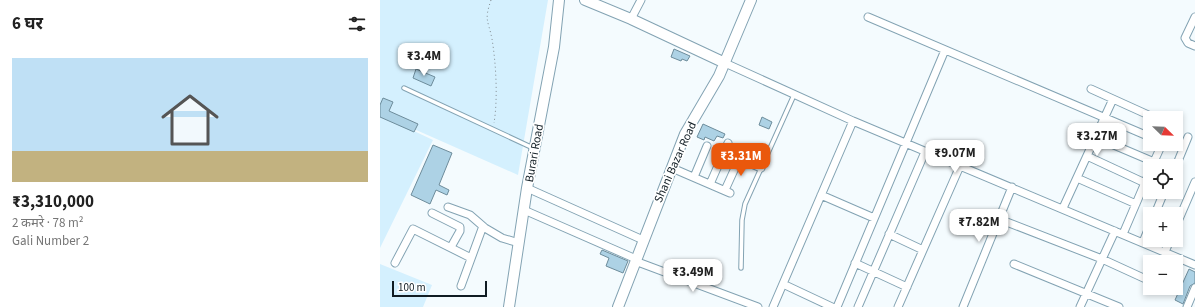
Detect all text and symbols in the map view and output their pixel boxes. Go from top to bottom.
text: 6 घर [12,12,43,36]
icon: filters [346,13,368,35]
pin: ₹3.4M [396,43,452,77]
text: ₹3.4M [407,47,441,65]
icon: home [154,84,226,156]
north arrow [1143,111,1183,151]
map controls [1143,111,1183,295]
street label: Shani Bazar Road [650,119,701,205]
street label: Burari Road [521,123,548,184]
pin: ₹3.27M [1064,123,1130,157]
text: ₹3.27M [1076,127,1118,145]
pin: ₹9.07M [922,140,988,174]
pin: ₹3.31M [708,143,774,177]
text: ₹9.07M [934,144,976,162]
text: ₹3.31M [720,147,762,165]
button: locate [1143,159,1183,199]
text: ₹3,310,000 [12,190,94,214]
button: + [1143,207,1183,247]
pin: ₹7.82M [946,209,1012,243]
text: ₹7.82M [958,213,1000,231]
text: 2 कमरे · 78 m² [12,214,84,232]
text: Gali Number 2 [12,232,89,250]
button: − [1143,255,1183,295]
pin: ₹3.49M [660,259,726,293]
text: ₹3.49M [672,263,714,281]
scale bar [392,279,487,298]
text: 100 m [398,280,426,295]

